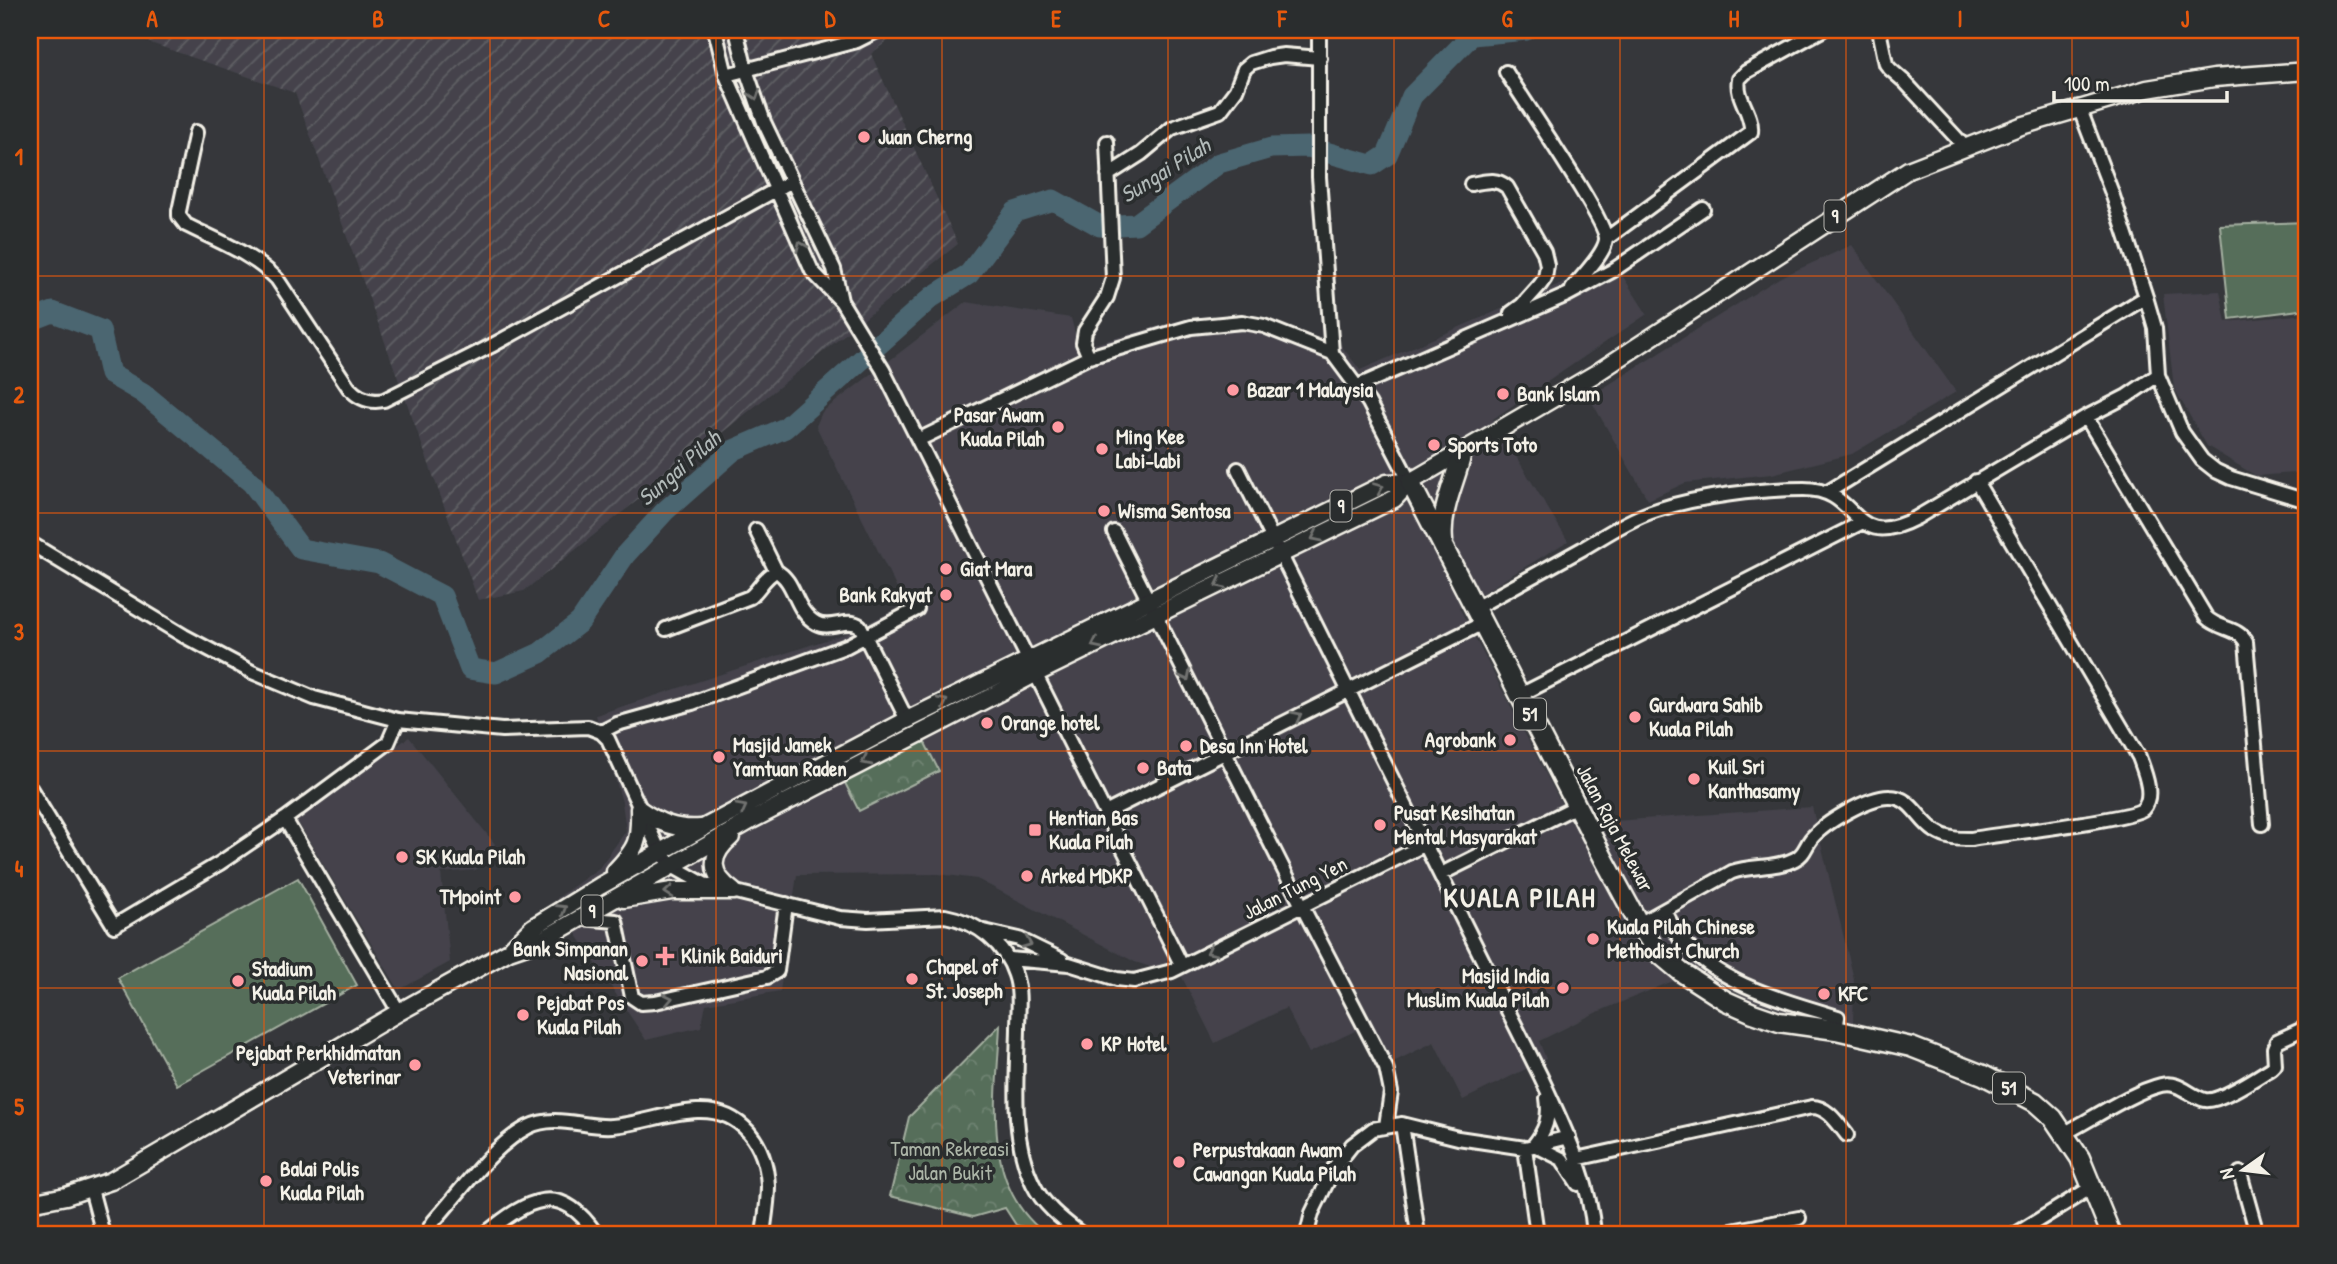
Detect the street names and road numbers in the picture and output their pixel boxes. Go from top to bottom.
road number: 9 [1825,200,1846,232]
road number: 9 [1330,491,1352,522]
road number: 51 [1514,698,1546,730]
street label: Jalan Raja Melewar [1570,759,1661,897]
street label: Jalan Tung Yen [1238,849,1352,926]
road number: 9 [582,896,602,926]
road number: 51 [1993,1072,2025,1104]

